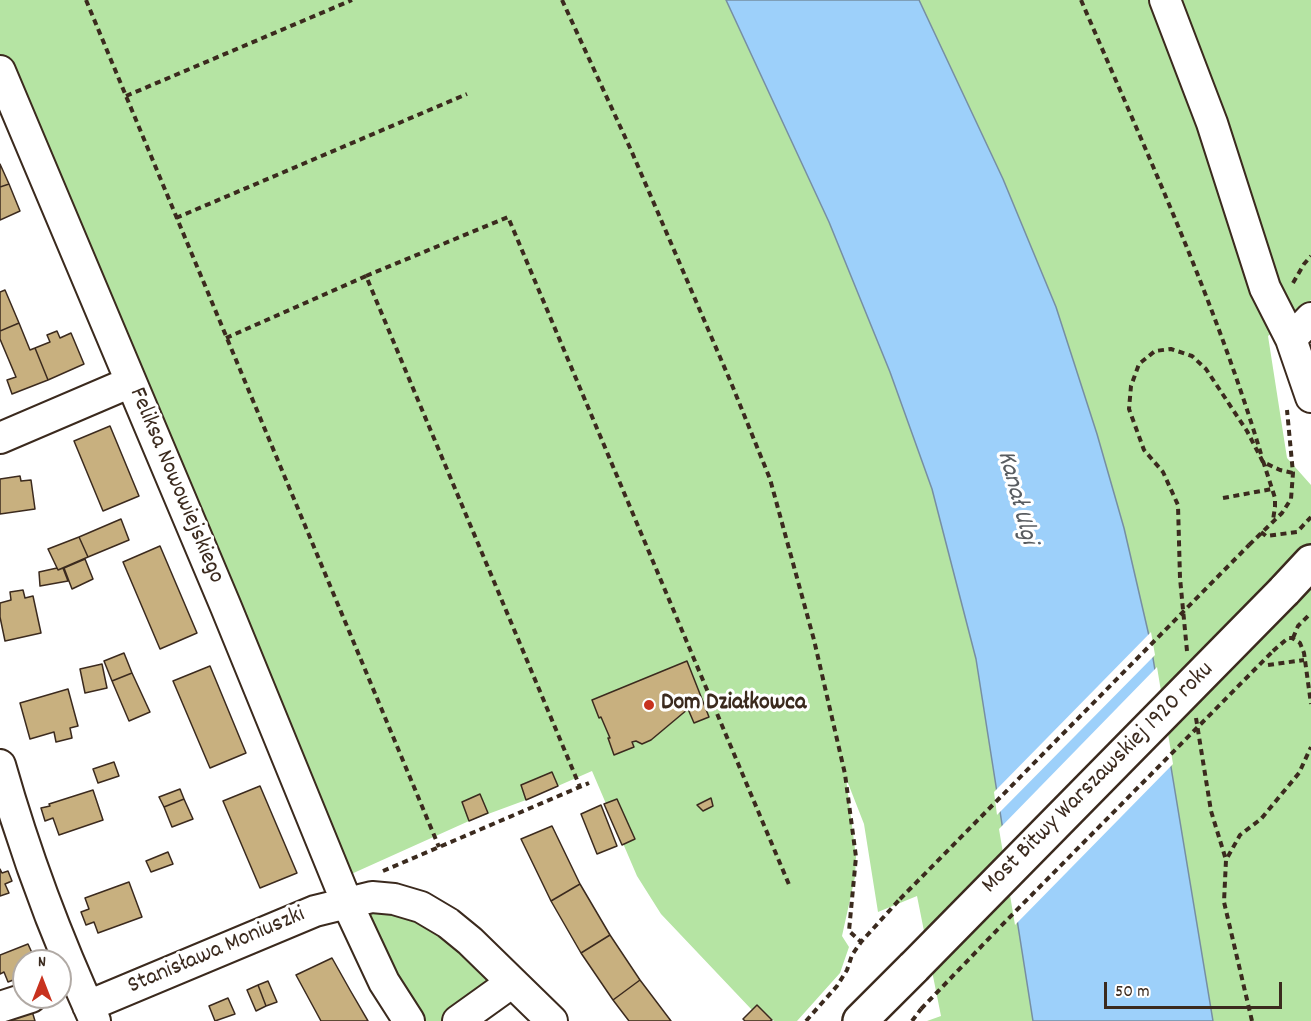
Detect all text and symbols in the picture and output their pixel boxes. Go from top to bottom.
street label: Feliksa Nowowiejskiego [121,384,229,588]
water label: Kanał Ulgi [988,448,1042,548]
street label: Most Bitwy Warszawskiej 1920 roku [977,657,1221,901]
place label: Dom Działkowca [661,691,806,719]
marker: Dom Działkowca [642,698,656,712]
street label: Stanisława Moniuszki [124,902,310,1002]
north arrow [12,949,72,1009]
text: N [38,951,46,974]
scale bar [1107,970,1286,1008]
text: 50 m [1115,980,1150,1005]

